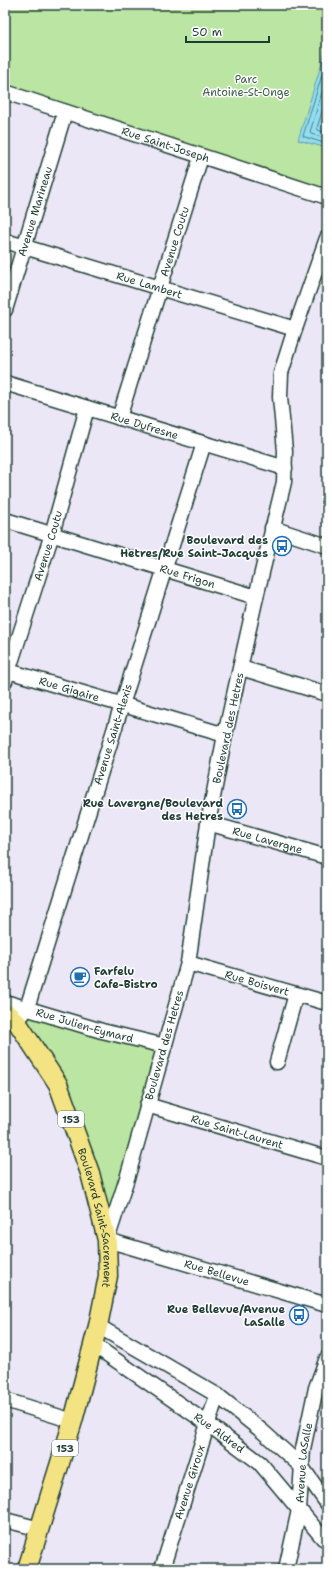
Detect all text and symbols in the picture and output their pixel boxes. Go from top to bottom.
scale bar [186,18,269,44]
text: 50 m [192,24,222,40]
park label: Parc Antoine-St-Onge [202,72,290,100]
street label: Rue Saint-Joseph [120,123,212,166]
street label: Avenue Marineau [15,165,56,258]
street label: Avenue Coutu [157,205,193,279]
street label: Rue Lambert [115,268,184,302]
street label: Rue Dufresne [109,409,180,443]
street label: Avenue Coutu [30,509,66,583]
place label: Boulevard des Hetres/Rue Saint-Jacques [120,533,268,561]
bus stop icon: Boulevard des Hetres/Rue Saint-Jacques [271,535,293,557]
street label: Rue Frigon [158,561,217,592]
street label: Boulevard des Hetres [209,671,248,785]
street label: Rue Gigaire [37,673,101,705]
street label: Avenue Saint-Alexis [90,682,136,787]
place label: Rue Lavergne/Boulevard des Hetres [83,796,223,824]
bus stop icon: Rue Lavergne/Boulevard des Hetres [226,798,248,820]
street label: Rue Lavergne [231,823,304,858]
place label: Farfelu Cafe-Bistro [94,964,158,992]
cafe icon: Farfelu Cafe-Bistro [69,966,91,988]
street label: Rue Boisvert [223,967,291,1000]
street label: Boulevard des Hetres [142,989,187,1102]
street label: Rue Julien-Eymard [34,1005,135,1046]
road number: 153 [58,1111,84,1127]
street label: Rue Saint-Laurent [189,1111,285,1153]
street label: Boulevard Saint-Sacrement [74,1146,115,1289]
street label: Rue Bellevue [182,1256,251,1290]
place label: Rue Bellevue/Avenue LaSalle [167,1302,285,1330]
bus stop icon: Rue Bellevue/Avenue LaSalle [288,1304,310,1326]
street label: Rue Aldred [191,1410,247,1457]
street label: Avenue LaSalle [292,1421,316,1503]
road number: 153 [52,1440,78,1456]
street label: Avenue Giroux [171,1443,209,1521]

